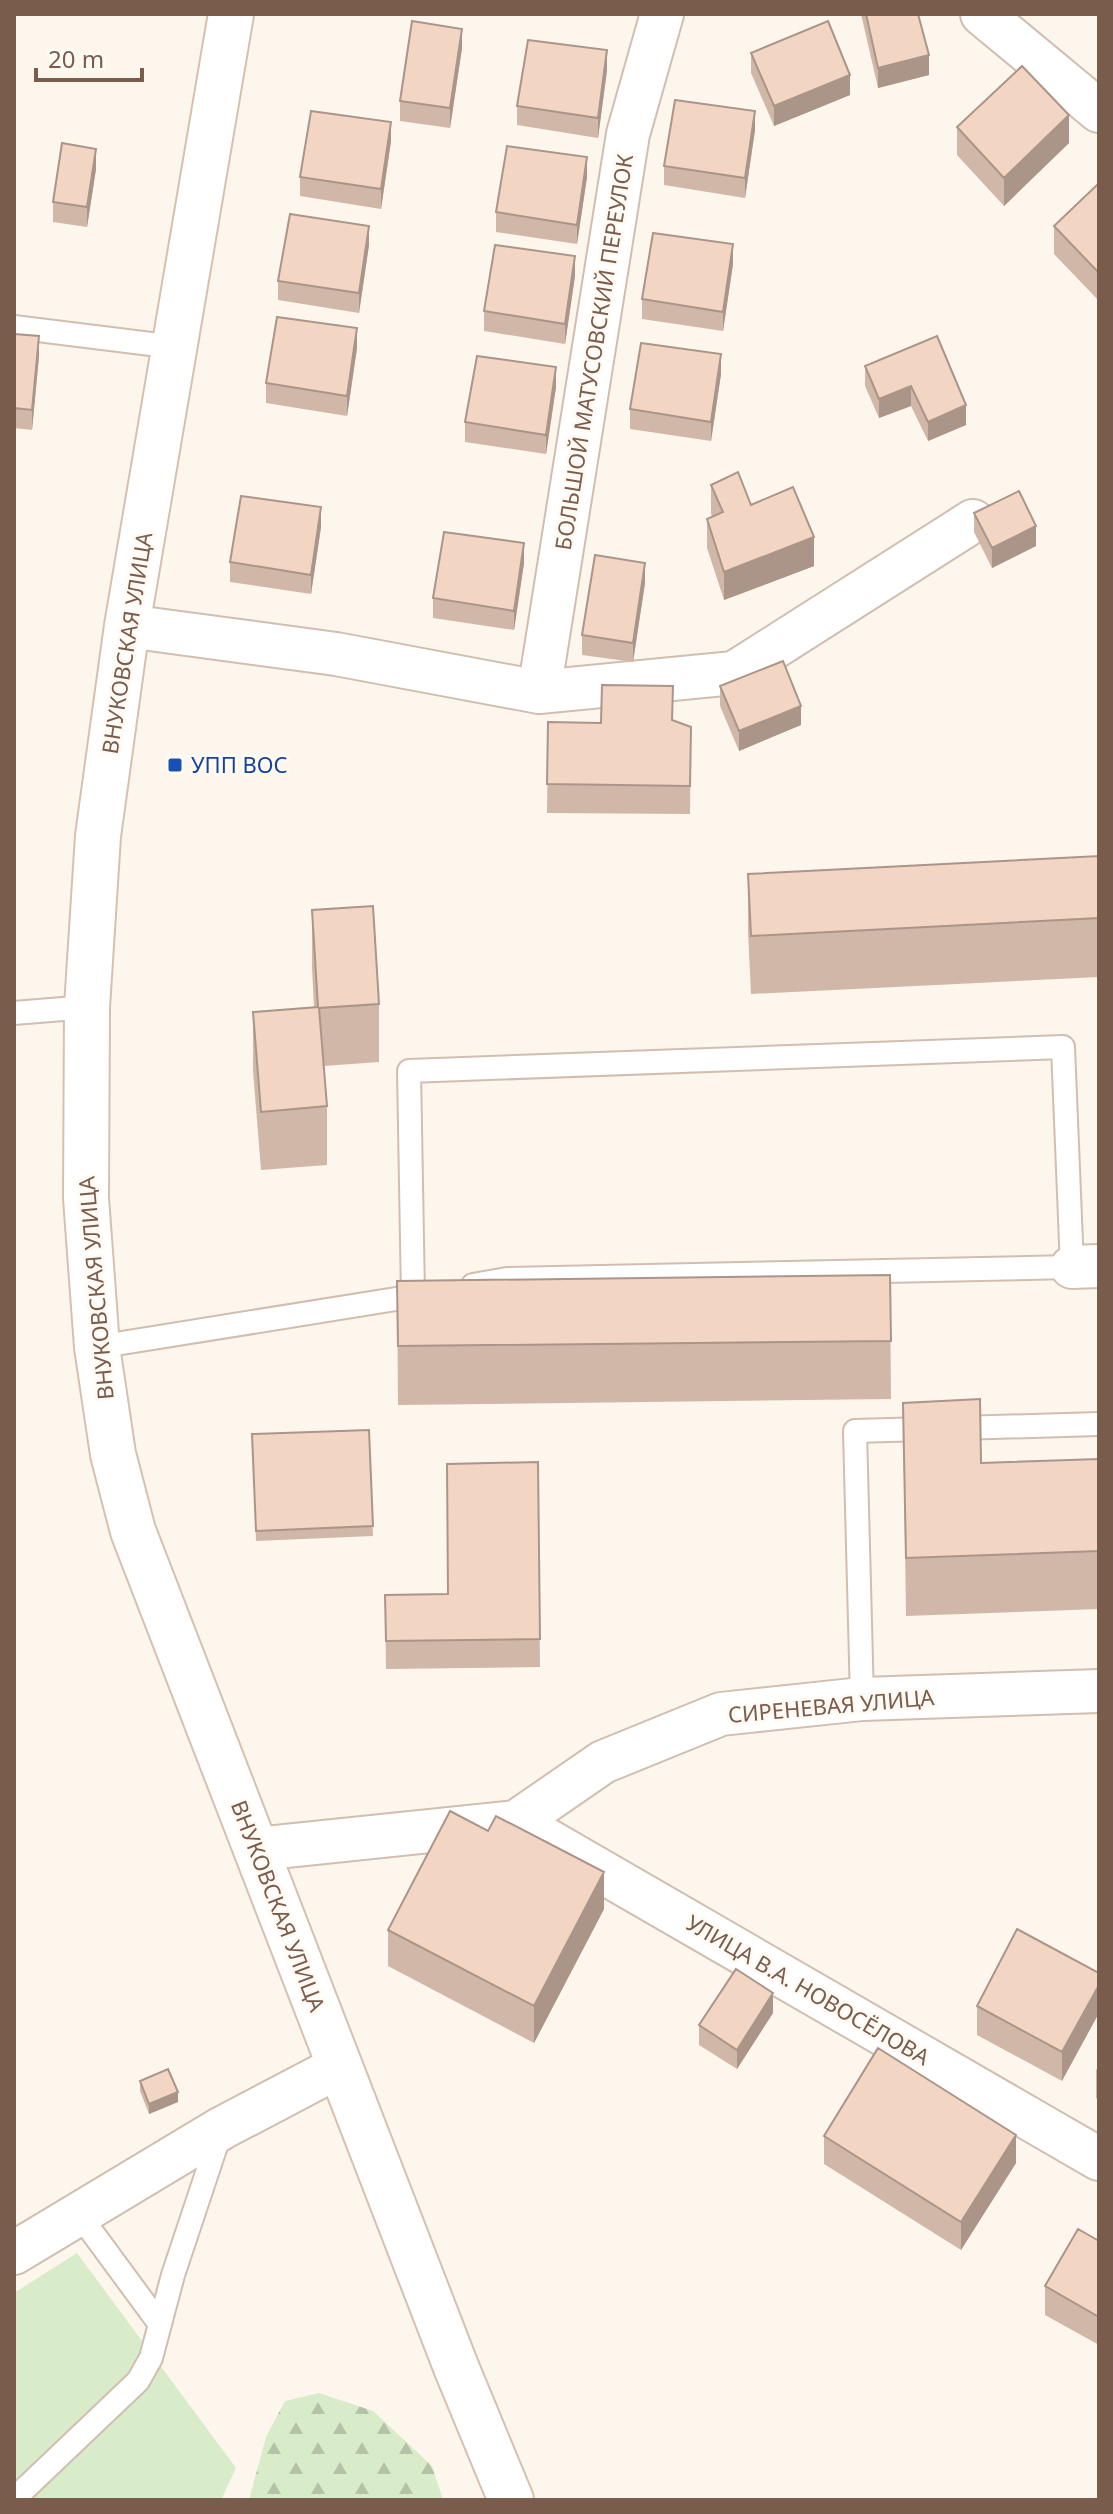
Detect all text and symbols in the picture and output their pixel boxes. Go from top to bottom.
scale bar [36,32,142,82]
text: 20 m [48,42,104,75]
street label: БОЛЬШОЙ МАТУСОВСКИЙ ПЕРЕУЛОК [547,151,639,552]
street label: ВНУКОВСКАЯ УЛИЦА [94,529,159,756]
place label: УПП ВОС [191,749,288,779]
marker: УПП ВОС [166,756,184,774]
street label: ВНУКОВСКАЯ УЛИЦА [70,1174,120,1401]
street label: СИРЕНЕВАЯ УЛИЦА [727,1681,936,1729]
street label: ВНУКОВСКАЯ УЛИЦА [225,1796,333,2016]
street label: УЛИЦА В.А. НОВОСЁЛОВА [681,1907,936,2072]

